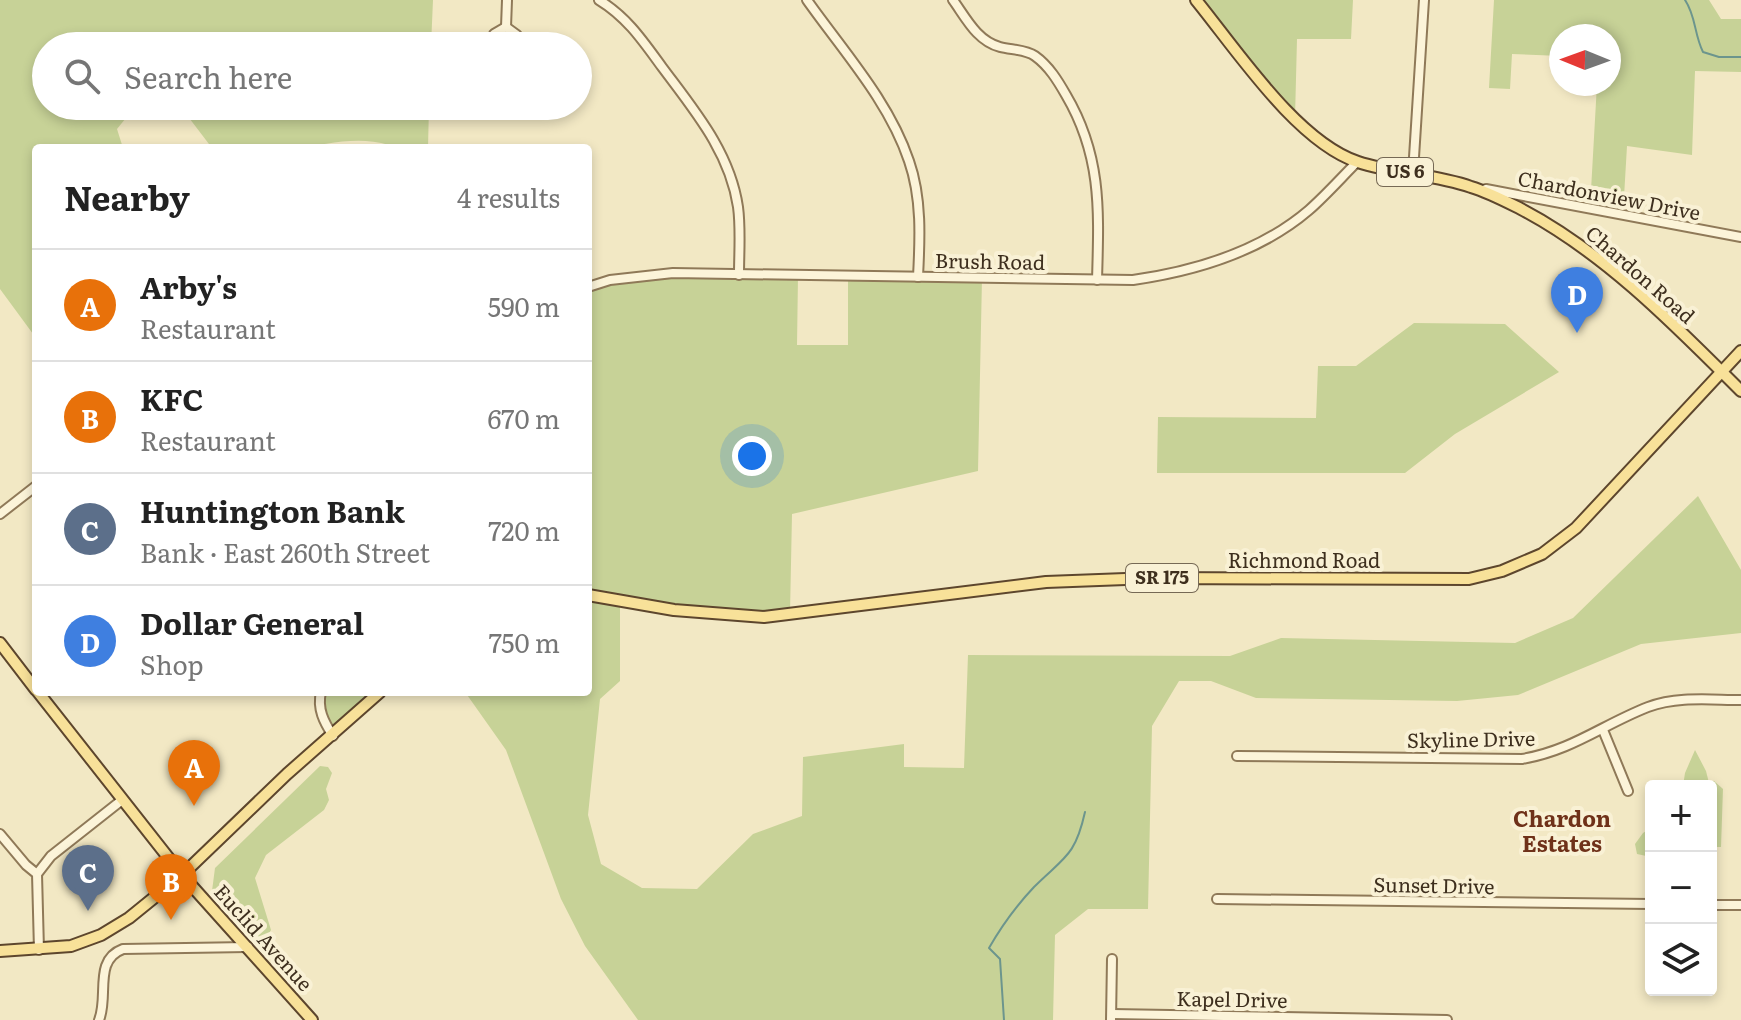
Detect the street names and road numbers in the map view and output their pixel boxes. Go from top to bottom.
road number: US 6 [1377,158,1433,186]
street label: Chardonview Drive [1516,162,1703,226]
street label: Chardon Road [1580,217,1703,329]
street label: Brush Road [935,244,1045,276]
street label: Richmond Road [1228,544,1380,574]
road number: SR 175 [1126,564,1198,592]
street label: Skyline Drive [1407,722,1535,754]
street label: Sunset Drive [1373,868,1495,900]
street label: Euclid Avenue [208,877,321,997]
street label: Kapel Drive [1176,982,1288,1014]

